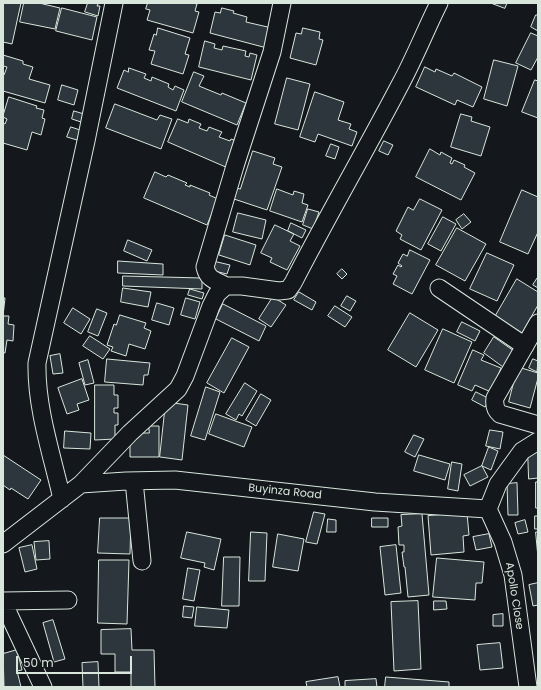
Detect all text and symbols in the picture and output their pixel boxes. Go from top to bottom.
street label: Buyinza Road [248,482,322,502]
street label: Apollo Close [502,561,526,631]
scale bar [18,648,134,674]
text: 50 m [23,654,54,671]

